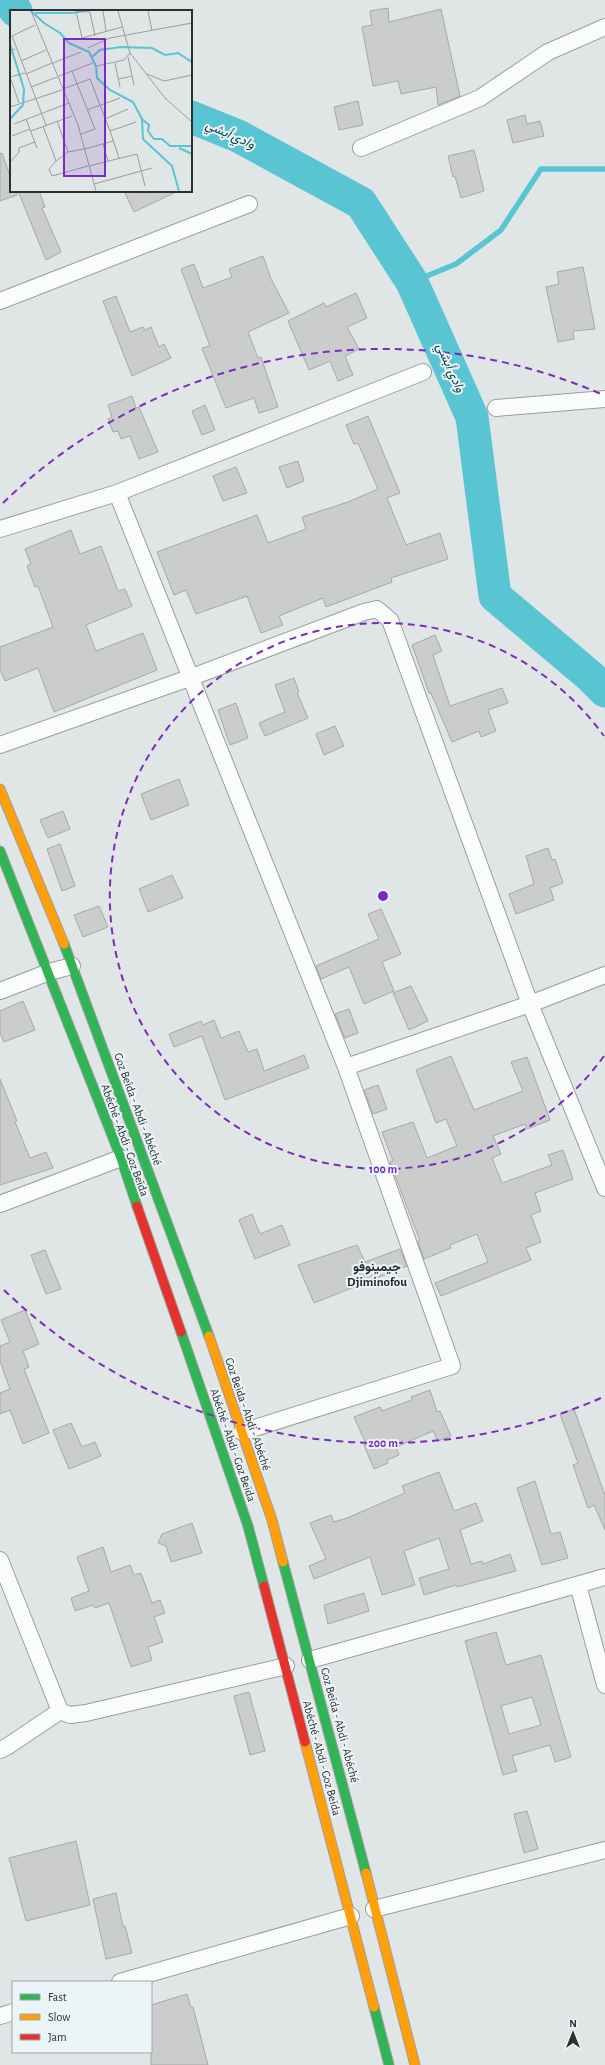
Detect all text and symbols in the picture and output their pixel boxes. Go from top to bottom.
inset map [10,10,192,192]
water label: وادي أبشي [202,117,258,154]
water label: وادي أبشي [431,341,469,396]
centre of rings [376,889,390,903]
street label: Goz Beïda - Abdi - Abéché [112,1051,164,1167]
street label: Abéché - Abdi - Goz Beïda [99,1082,151,1198]
text: 100 m [369,1163,397,1175]
district label: جيمينوفو Djiminofou [347,1261,407,1289]
street label: Goz Beïda - Abdi - Abéché [223,1356,273,1472]
street label: Abéché - Abdi - Goz Beïda [208,1387,258,1503]
text: 200 m [368,1437,398,1449]
street label: Goz Beïda - Abdi - Abéché [319,1666,361,1784]
street label: Abéché - Abdi - Goz Beïda [301,1699,343,1817]
legend [12,1981,152,2053]
text: Fast [48,1991,67,2003]
text: Slow [48,2011,70,2023]
north arrow [553,2013,593,2053]
text: N [569,2018,577,2029]
text: Jam [48,2031,67,2043]

